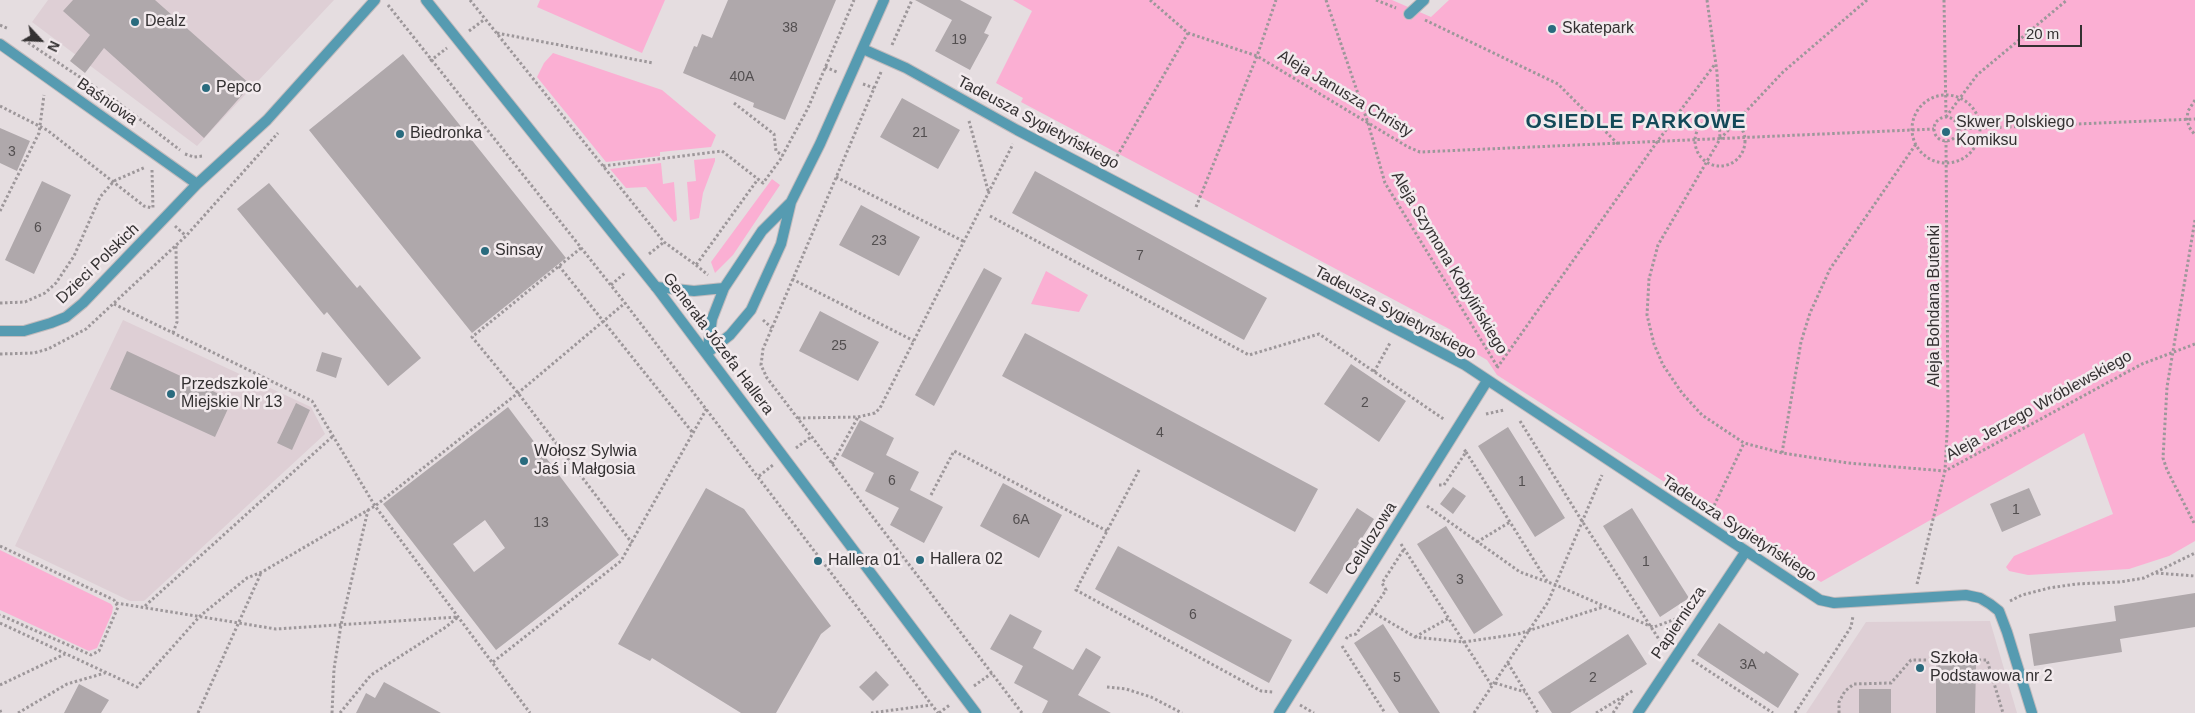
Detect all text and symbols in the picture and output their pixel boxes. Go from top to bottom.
place label: Dealz [145,12,186,32]
north arrow [15,15,65,65]
scale bar [2020,15,2084,47]
marker: Dealz [129,16,141,28]
place label: Skatepark [1562,19,1634,39]
house number: 38 [782,20,798,36]
marker: Skatepark [1546,23,1558,35]
text: 20 m [2026,25,2059,42]
house number: 19 [951,32,967,48]
text: N [44,38,63,54]
street label: Aleja Janusza Christy [1274,46,1416,142]
house number: 40A [730,69,754,85]
street label: Tadeusza Sygietyńskiego [954,72,1122,174]
street label: Baśniowa [73,74,141,130]
place label: Pepco [216,78,261,98]
marker: Pepco [200,82,212,94]
district label: OSIEDLE PARKOWE [1524,109,1748,135]
place label: Skwer Polskiego Komiksu [1956,113,2074,151]
place label: Biedronka [410,124,482,144]
house number: 21 [912,125,928,141]
marker: Skwer Polskiego Komiksu [1940,126,1952,138]
marker: Biedronka [394,128,406,140]
house number: 3 [8,144,16,160]
street label: Aleja Szymona Kobylińskiego [1387,168,1511,358]
house number: 6 [34,220,42,236]
street label: Dzieci Polskich [53,220,143,308]
street label: Aleja Bohdana Butenki [1925,225,1945,387]
house number: 23 [871,233,887,249]
place label: Sinsay [495,241,543,261]
marker: Sinsay [479,245,491,257]
house number: 7 [1136,248,1144,264]
street label: Tadeusza Sygietyńskiego [1311,262,1479,364]
street label: Generała Józefa Hallera [658,269,778,419]
house number: 25 [831,338,847,354]
street label: Aleja Jerzego Wróblewskiego [1943,347,2135,465]
place label: Przedszkole Miejskie Nr 13 [181,375,282,413]
marker: Przedszkole Miejskie Nr 13 [165,388,177,400]
house number: 2 [1361,395,1369,411]
house number: 4 [1156,425,1164,441]
place label: Wołosz Sylwia Jaś i Małgosia [534,442,637,480]
marker: Wołosz Sylwia Jaś i Małgosia [518,455,530,467]
street label: Tadeusza Sygietyńskiego [1658,472,1820,586]
house number: 6 [888,473,896,489]
house number: 1 [1518,474,1526,490]
street label: Celulozowa [1341,499,1401,579]
house number: 1 [2012,502,2020,518]
house number: 6A [1012,512,1030,528]
house number: 13 [533,515,549,531]
place label: Hallera 02 [930,550,1003,570]
place label: Hallera 01 [828,551,901,571]
marker: Hallera 02 [914,554,926,566]
house number: 1 [1642,554,1650,570]
marker: Hallera 01 [812,555,824,567]
house number: 3 [1456,572,1464,588]
street label: Papiernicza [1648,583,1710,663]
house number: 6 [1189,607,1197,623]
place label: Szkoła Podstawowa nr 2 [1930,649,2053,687]
house number: 3A [1739,657,1757,673]
marker: Szkoła Podstawowa nr 2 [1914,662,1926,674]
house number: 5 [1393,670,1401,686]
house number: 2 [1589,670,1597,686]

